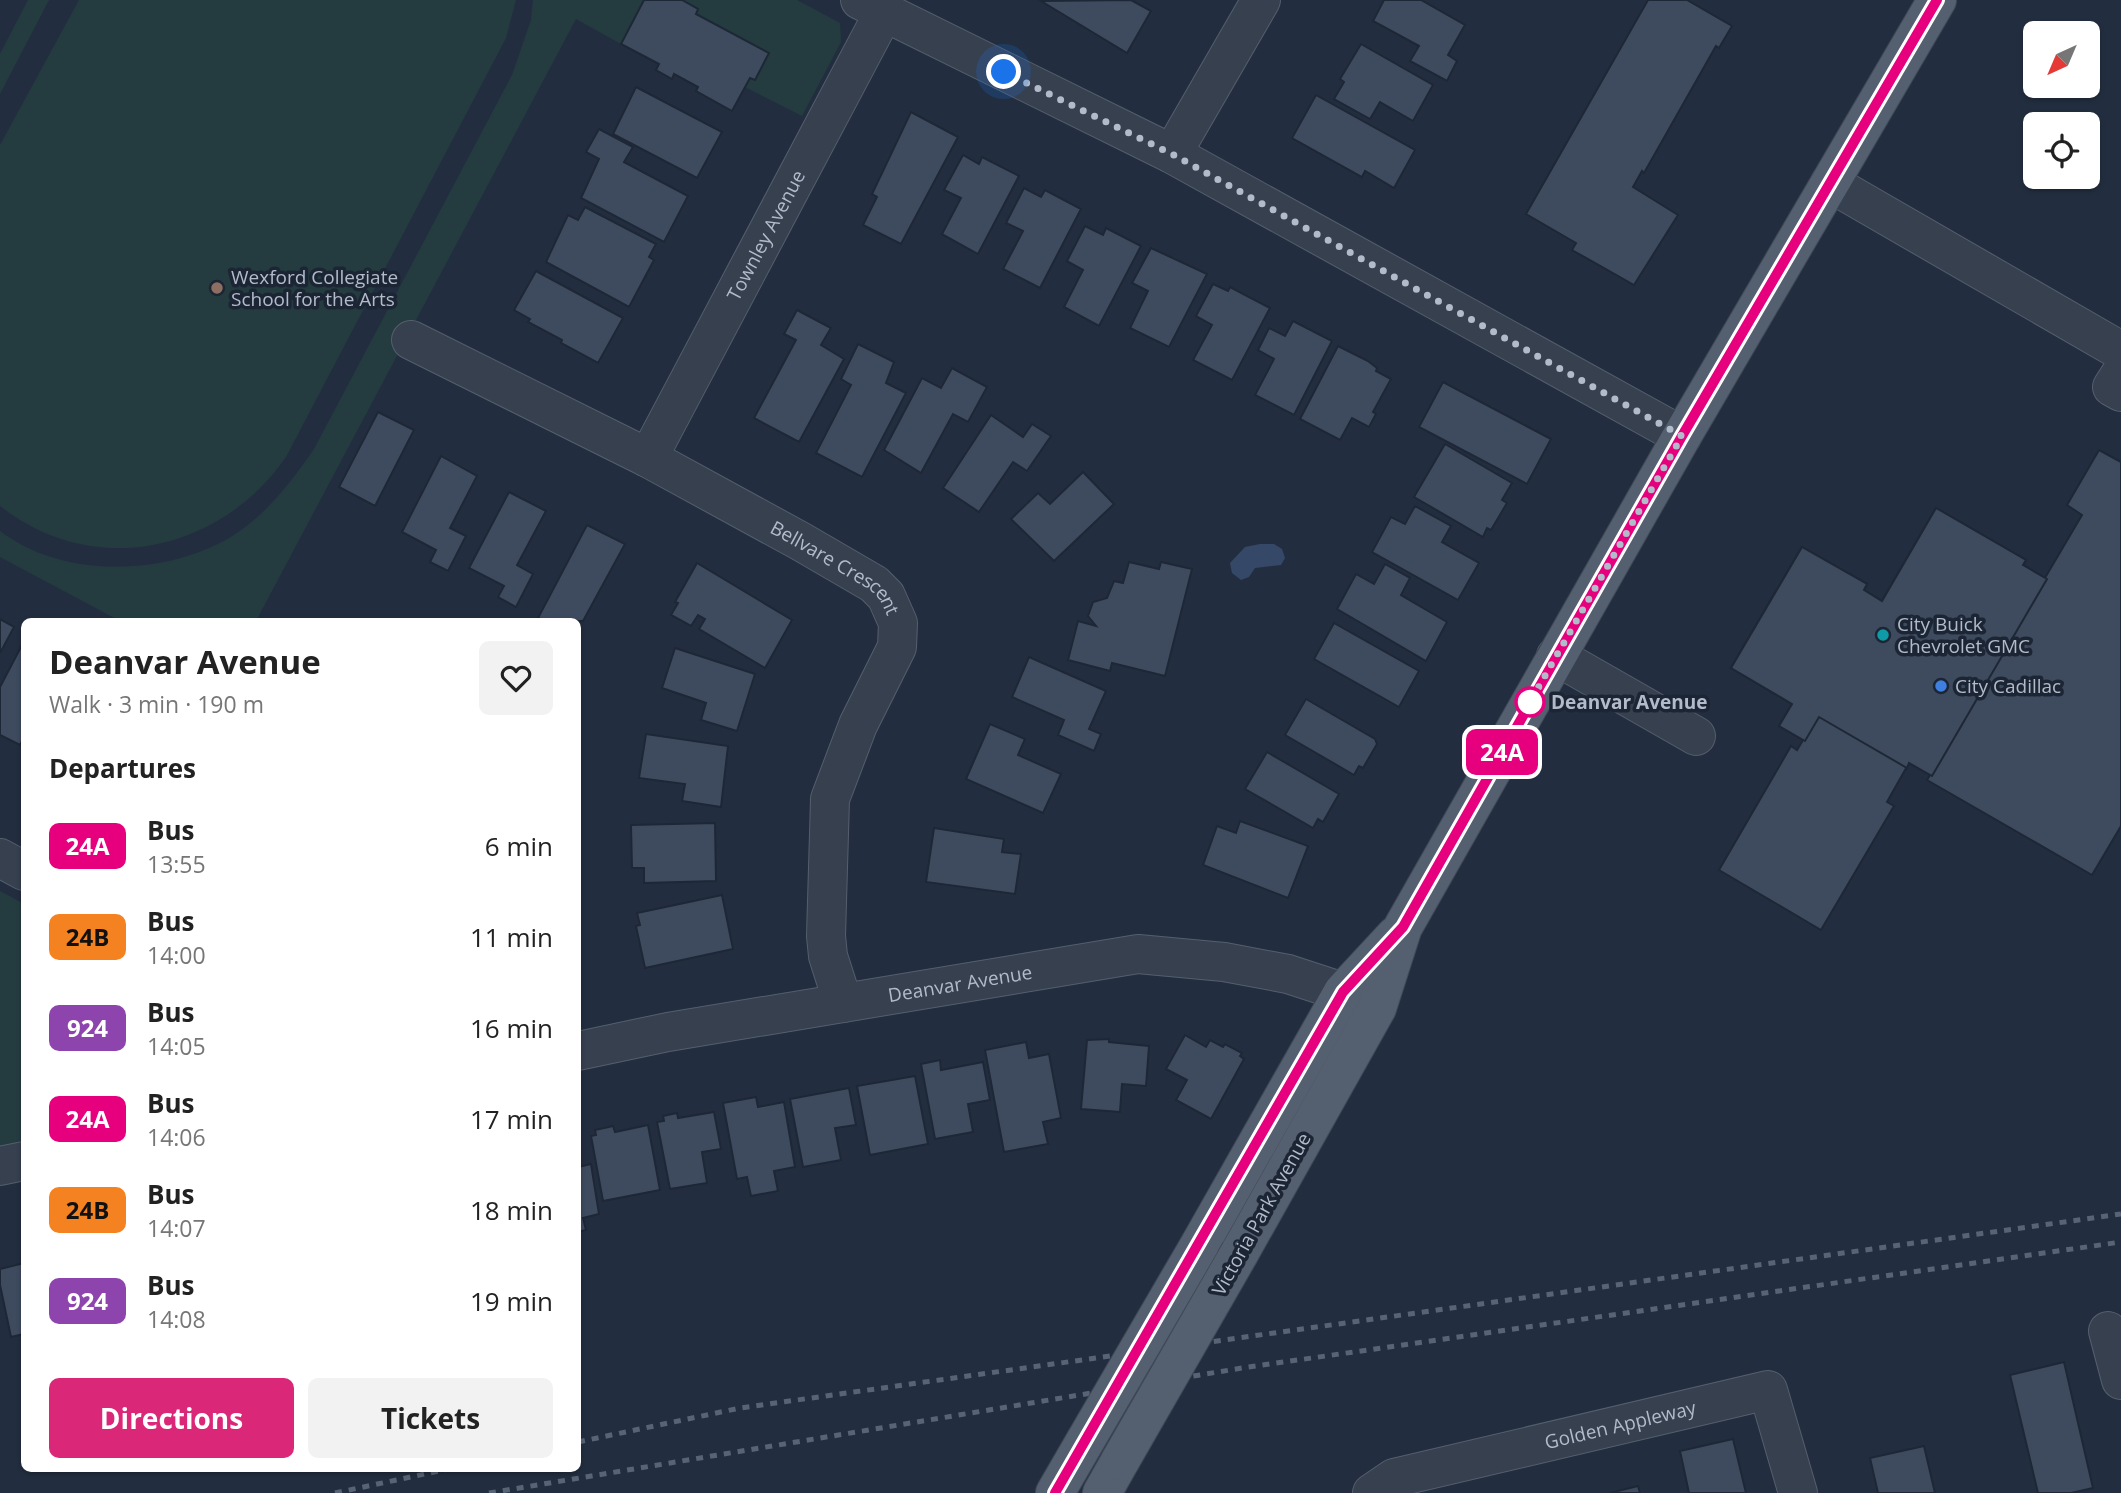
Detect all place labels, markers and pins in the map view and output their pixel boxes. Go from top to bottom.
place label: Wexford Collegiate School for the Arts [231,264,398,312]
marker: Wexford Collegiate School for the Arts [209,280,225,296]
place label: City Buick Chevrolet GMC [1897,611,2030,659]
marker: City Buick Chevrolet GMC [1875,627,1891,643]
place label: City Cadillac [1955,673,2061,699]
marker: City Cadillac [1933,678,1949,694]
marker: Deanvar Avenue [1515,687,1545,717]
place label: Deanvar Avenue [1551,689,1707,715]

